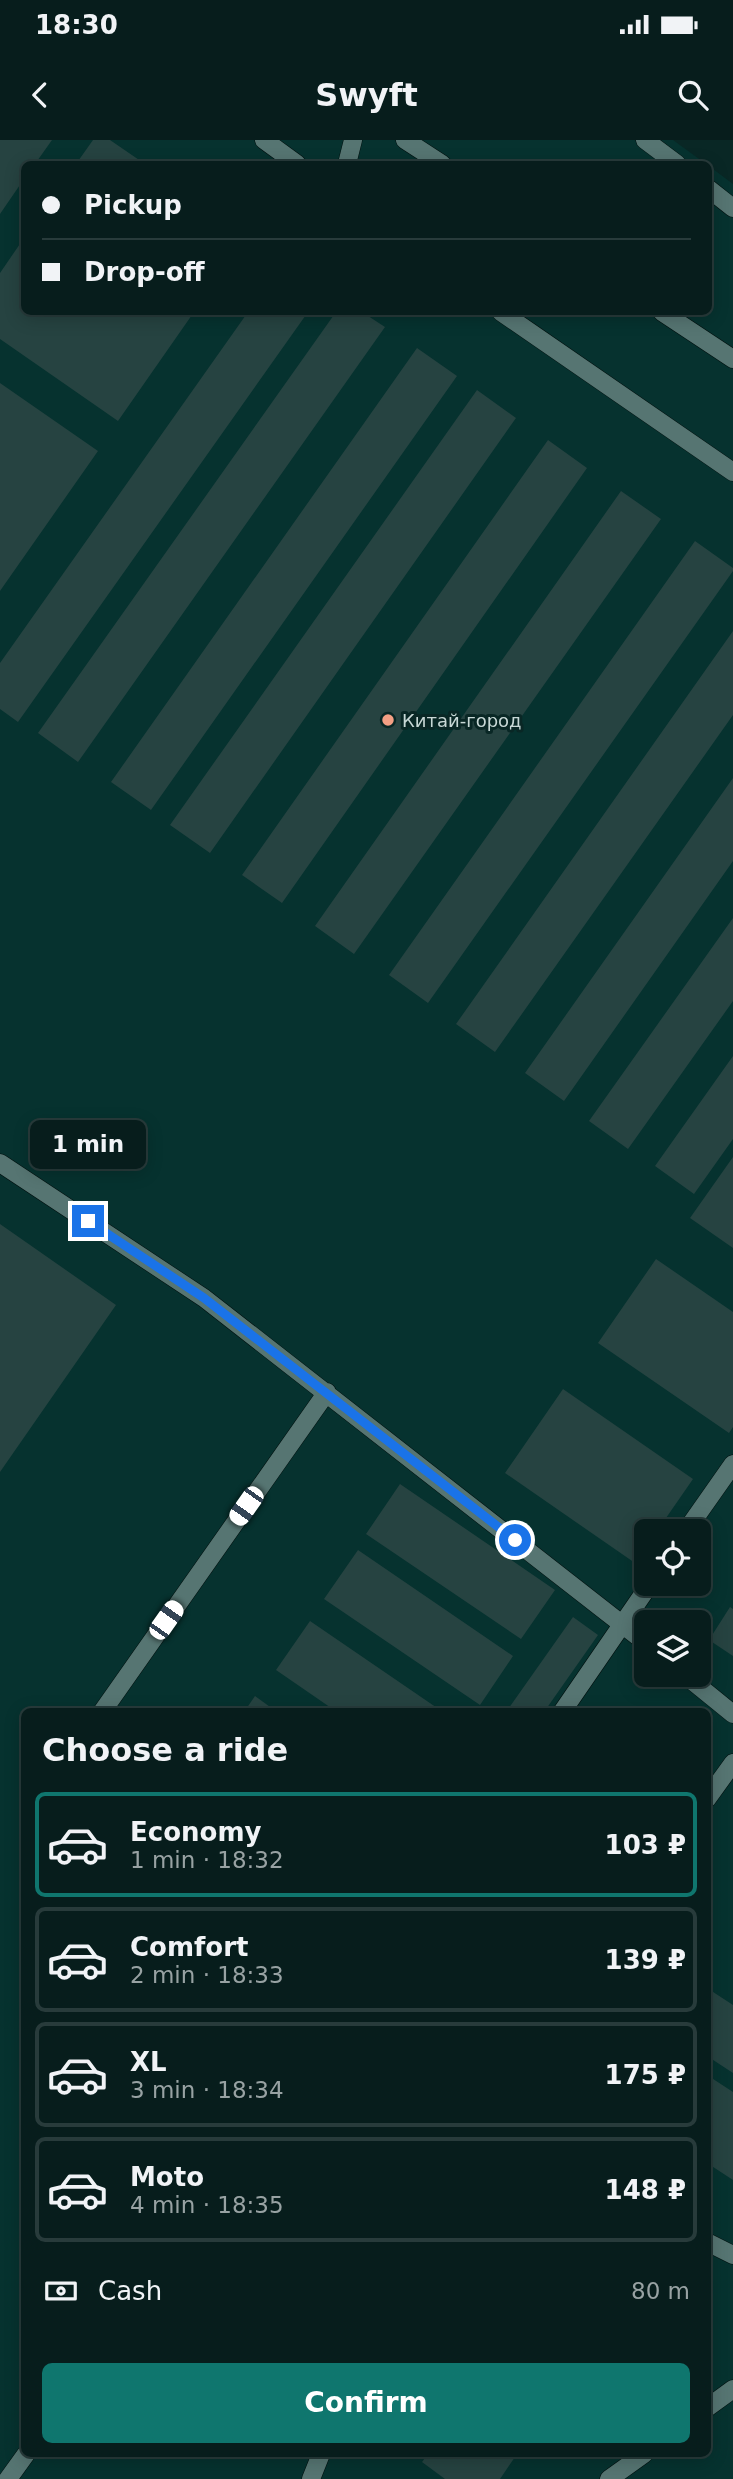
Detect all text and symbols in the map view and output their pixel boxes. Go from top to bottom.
text: 18:30 [35,10,118,40]
icon: back [21,76,59,114]
text: Swyft [315,76,418,114]
icon: search [674,76,712,114]
text: Pickup [84,190,182,220]
text: Drop-off [84,257,205,287]
place label: Китай-город [402,710,522,731]
marker: Китай-город [380,712,396,728]
callout: 1 min [30,1119,146,1168]
text: 1 min [52,1131,124,1157]
route end [72,1205,104,1237]
car [226,1483,267,1529]
map controls [634,1519,711,1687]
button: locate [634,1519,711,1596]
route start [499,1524,531,1556]
car [146,1597,187,1643]
button: layers [634,1610,711,1687]
text: Choose a ride [42,1731,288,1769]
icon: car [46,1813,109,1876]
text: Economy [130,1817,261,1847]
text: 103 ₽ [605,1830,686,1860]
text: 1 min · 18:32 [130,1847,284,1873]
icon: car [46,1928,109,1991]
text: Comfort [130,1932,248,1962]
text: 139 ₽ [605,1945,686,1975]
text: 2 min · 18:33 [130,1962,284,1988]
icon: car [46,2043,109,2106]
text: XL [130,2047,167,2077]
text: 175 ₽ [605,2060,686,2090]
text: 3 min · 18:34 [130,2077,284,2103]
icon: car [46,2158,109,2221]
text: Moto [130,2162,204,2192]
text: 148 ₽ [605,2175,686,2205]
text: 4 min · 18:35 [130,2192,284,2218]
icon: cash [42,2272,80,2310]
text: Cash [98,2276,162,2306]
text: 80 m [631,2278,690,2304]
button: Confirm [42,2363,690,2443]

